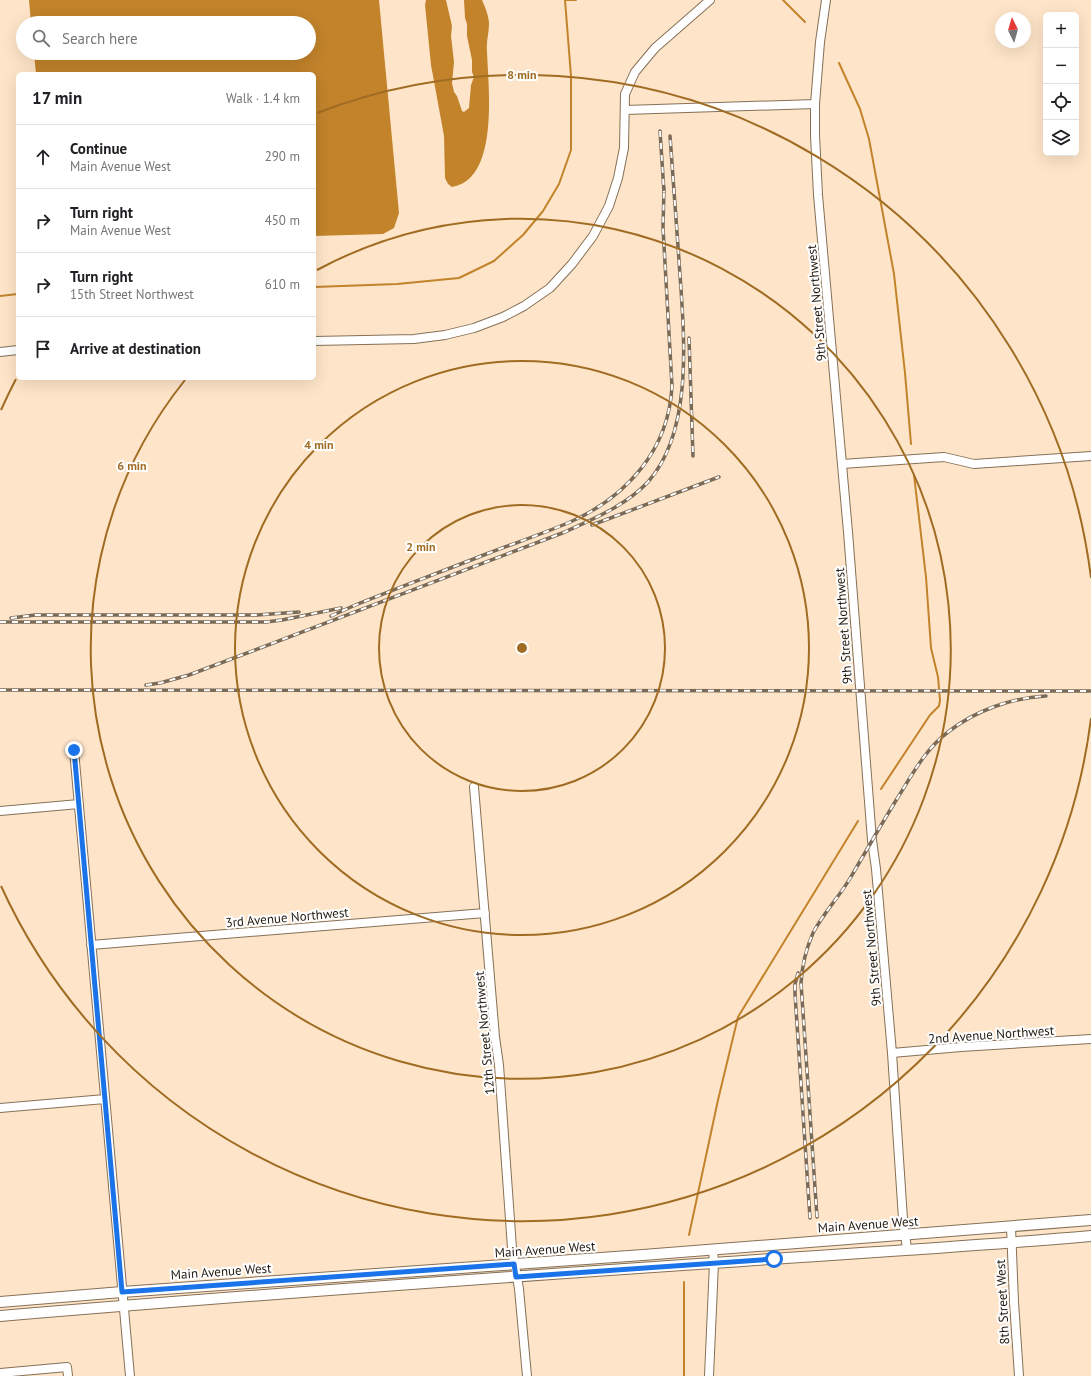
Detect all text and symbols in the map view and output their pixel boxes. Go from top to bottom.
north arrow [995,12,1031,48]
map controls [1043,12,1079,156]
button: + [1043,12,1079,48]
search box [16,16,316,60]
icon: search [30,27,52,49]
text: Search here [62,29,138,48]
button: − [1043,48,1079,84]
text: 8 min [507,67,537,82]
button: locate [1043,84,1079,120]
text: 17 min [32,87,82,109]
text: Walk · 1.4 km [226,90,300,107]
button: layers [1043,120,1079,156]
text: Continue [70,139,127,158]
icon: ahead [32,146,54,168]
text: 290 m [265,148,300,165]
text: Main Avenue West [70,158,171,175]
text: Turn right [70,203,133,222]
icon: right [32,210,54,232]
text: 450 m [265,212,300,229]
text: Main Avenue West [70,222,171,239]
street label: 9th Street Northwest [803,244,830,362]
text: Turn right [70,267,133,286]
icon: right [32,274,54,296]
text: 610 m [265,276,300,293]
text: 15th Street Northwest [70,286,194,303]
icon: arrive [32,338,54,360]
text: Arrive at destination [70,339,201,358]
text: 4 min [304,437,334,452]
text: 6 min [117,458,147,473]
text: 2 min [406,539,436,554]
street label: 9th Street Northwest [831,567,856,685]
centre of rings [515,641,529,655]
route end [65,741,83,759]
street label: 9th Street Northwest [858,889,885,1007]
street label: 3rd Avenue Northwest [225,904,350,931]
street label: 12th Street Northwest [471,970,498,1095]
street label: 2nd Avenue Northwest [927,1022,1055,1047]
street label: Main Avenue West [817,1212,920,1236]
street label: Main Avenue West [494,1237,597,1261]
route start [765,1250,783,1268]
street label: 8th Street West [992,1258,1013,1345]
street label: Main Avenue West [170,1259,273,1283]

